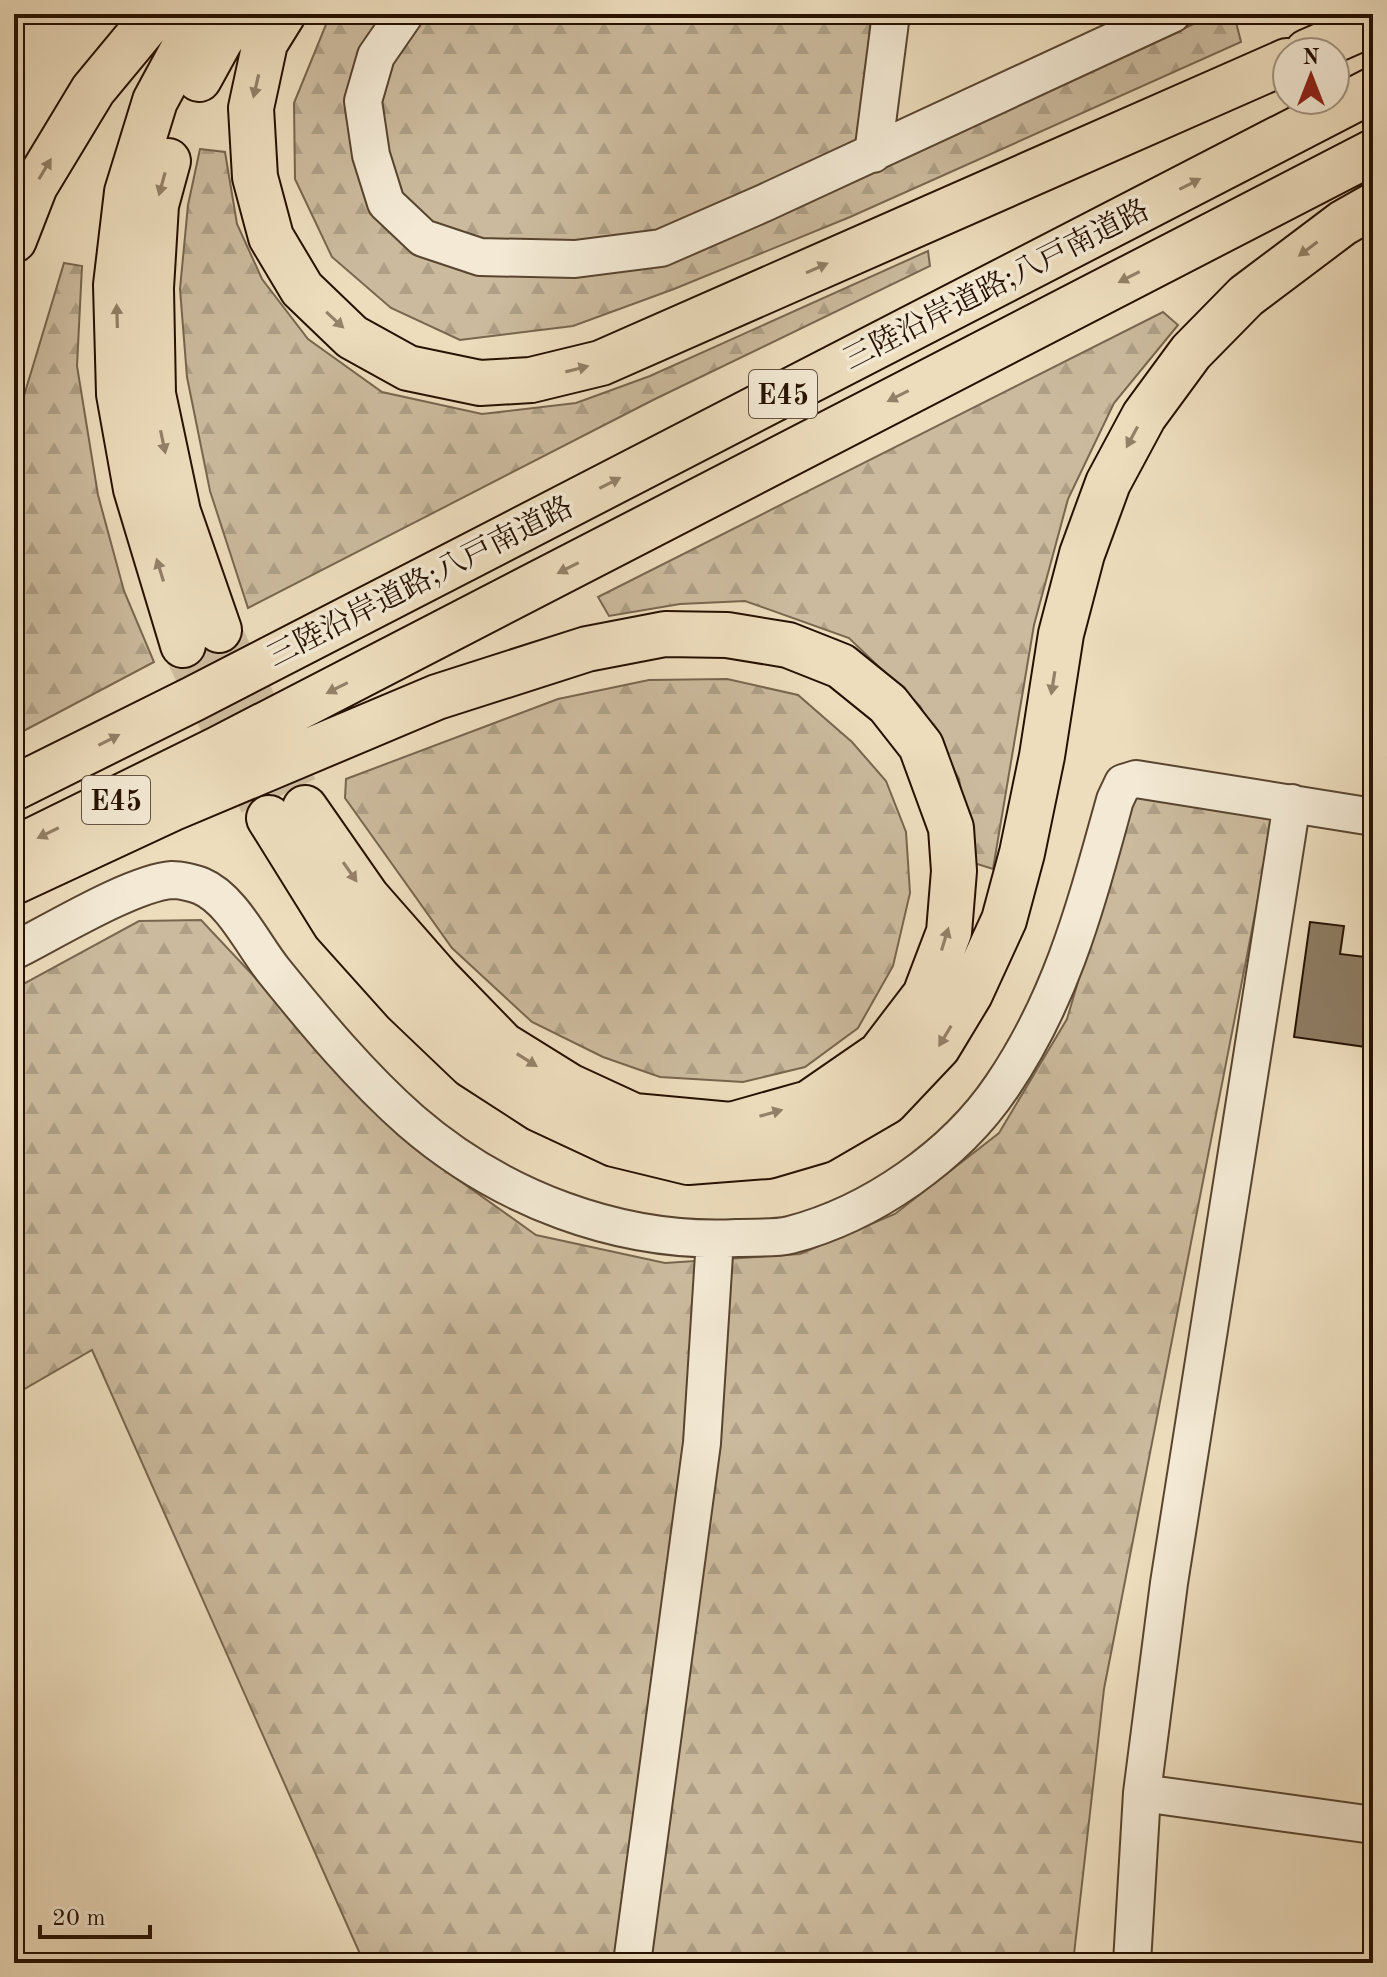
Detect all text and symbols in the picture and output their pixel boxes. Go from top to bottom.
north arrow [1271,36,1351,116]
text: N [1303,47,1320,69]
one-way arrow [249,73,261,98]
one-way arrow [38,158,52,180]
one-way arrow [155,171,167,196]
one-way arrow [1179,178,1201,192]
street label: 三陸沿岸道路;八戸南道路 [838,193,1154,376]
one-way arrow [1298,241,1319,257]
one-way arrow [805,262,828,275]
one-way arrow [1118,269,1140,283]
one-way arrow [110,303,123,328]
one-way arrow [325,311,344,329]
one-way arrow [565,362,590,375]
road number: E45 [749,370,817,418]
one-way arrow [887,390,910,403]
one-way arrow [1126,426,1139,449]
one-way arrow [157,430,170,455]
one-way arrow [599,477,622,490]
street label: 三陸沿岸道路;八戸南道路 [262,490,578,673]
one-way arrow [153,558,166,582]
one-way arrow [557,560,579,574]
one-way arrow [1046,671,1059,696]
one-way arrow [326,681,349,694]
one-way arrow [97,734,120,747]
road number: E45 [82,776,150,824]
one-way arrow [36,826,59,840]
one-way arrow [341,861,357,882]
one-way arrow [939,926,952,950]
one-way arrow [938,1025,952,1047]
one-way arrow [516,1053,538,1067]
one-way arrow [758,1107,783,1119]
scale bar [40,1889,150,1939]
text: 20 m [52,1907,106,1931]

